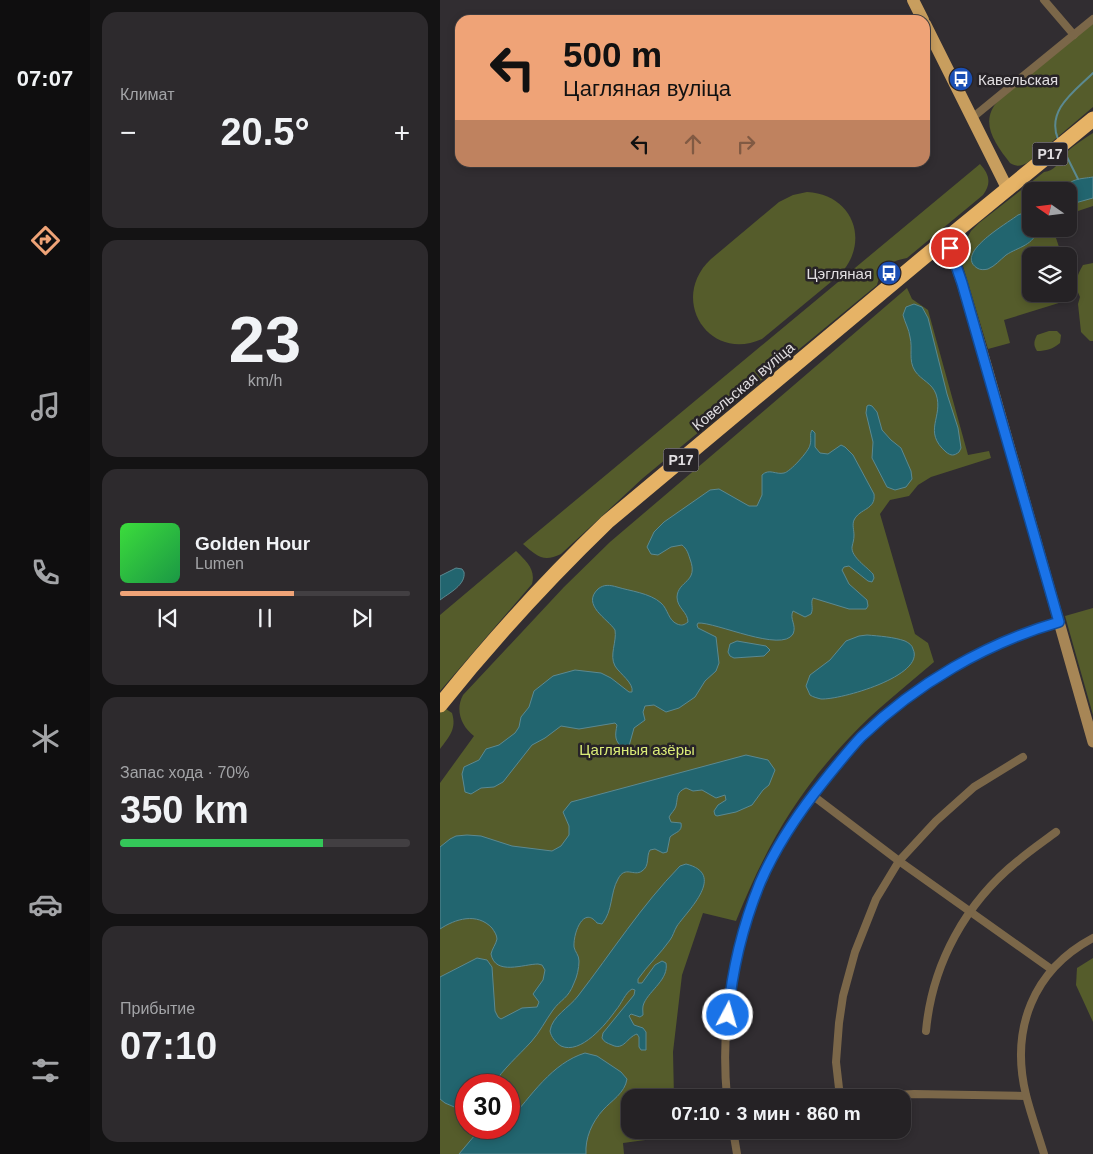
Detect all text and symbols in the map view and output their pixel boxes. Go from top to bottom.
icon: left [480,35,545,100]
text: 500 m [563,35,662,74]
text: 07:07 [17,66,73,91]
bus stop icon: Кавельская [948,66,974,92]
place label: Кавельская [978,71,1058,88]
text: Цагляная вуліца [563,76,731,101]
text: Климат [120,86,174,103]
text: 20.5° [220,111,310,153]
text: − [120,117,136,148]
text: + [394,117,410,148]
icon: left [626,130,654,158]
icon: ahead [679,130,707,158]
icon: right [732,130,760,158]
road number: Р17 [1032,142,1068,166]
north arrow [1022,182,1078,238]
map controls [1022,182,1077,302]
icon: directions [28,223,63,258]
pin [929,227,971,269]
icon: arrive [936,234,964,262]
button: layers [1022,247,1077,302]
bus stop icon: Цэгляная [876,260,902,286]
place label: Цэгляная [806,265,872,282]
text: 23 [229,303,301,376]
street label: Ковельская вуліца [688,338,798,434]
text: km/h [248,372,282,389]
icon: music [28,389,63,424]
road number: Р17 [664,448,698,472]
text: Golden Hour [195,533,310,554]
icon: phone [28,555,63,590]
text: Lumen [195,555,244,572]
icon: previous [154,604,182,632]
icon: pause [251,604,279,632]
icon: next [348,604,376,632]
icon: climate [28,721,63,756]
park label: Цагляныя азёры [579,741,695,758]
text: Запас хода · 70% [120,764,249,781]
text: 350 km [120,789,249,831]
icon: car [28,887,63,922]
position arrow [701,988,753,1040]
text: Прибытие [120,1000,195,1017]
text: 07:10 [120,1025,217,1067]
icon: filters [28,1053,63,1088]
speed limit sign: 30 [455,1074,520,1139]
text: 07:10 · 3 мин · 860 m [671,1103,861,1124]

